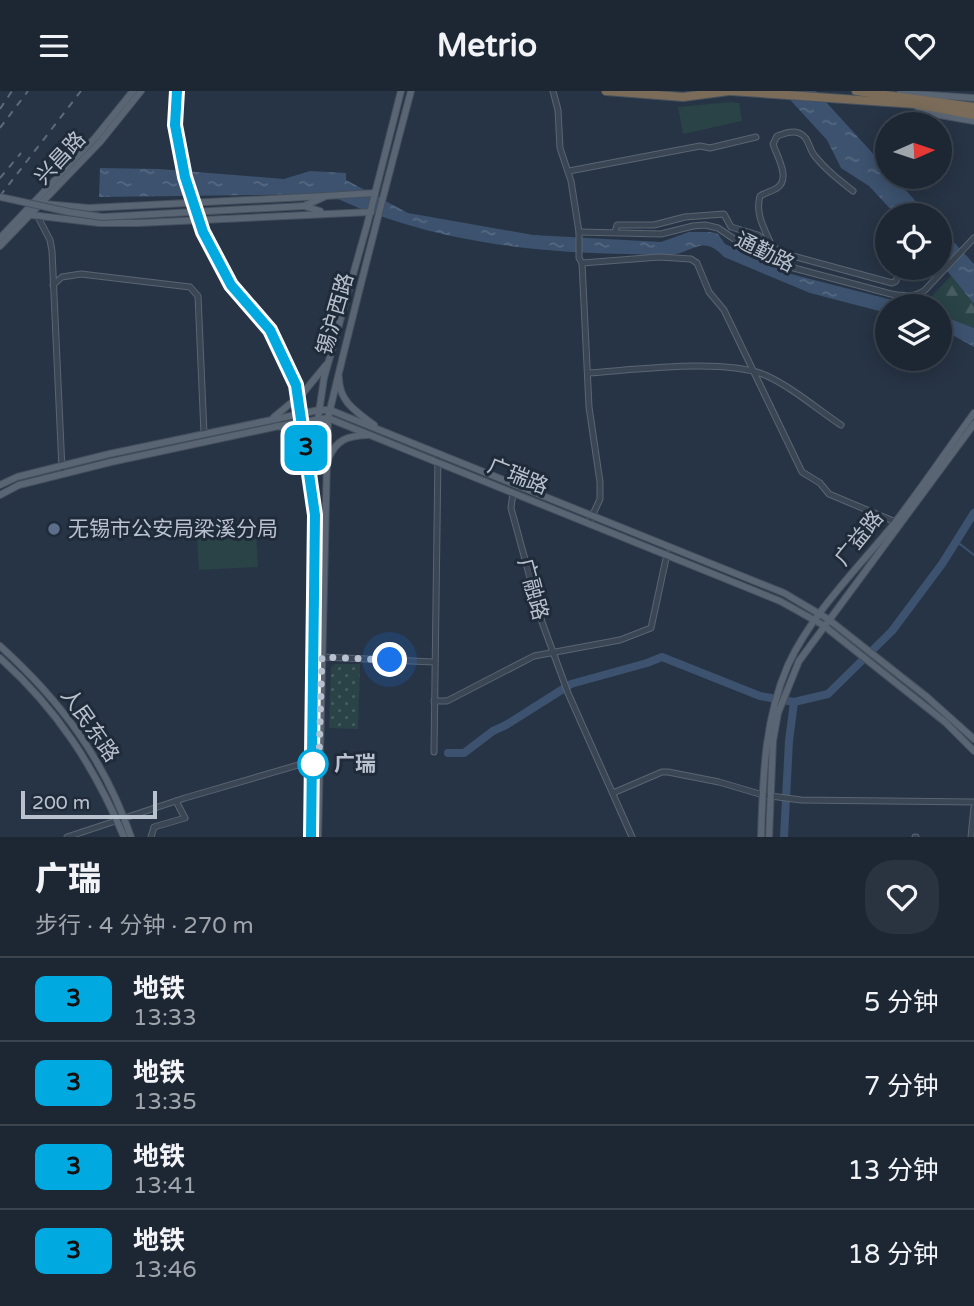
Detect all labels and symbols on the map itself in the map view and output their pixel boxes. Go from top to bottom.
north arrow [875,112,952,189]
street label: 兴昌路 [30,127,91,190]
street label: 通勤路 [731,227,799,277]
street label: 锡沪西路 [312,270,359,358]
line badge: 3 [283,425,329,471]
street label: 广瑞路 [484,453,552,500]
street label: 广益路 [830,506,889,571]
place label: 无锡市公安局梁溪分局 [68,517,278,542]
marker: 无锡市公安局梁溪分局 [46,521,62,537]
street label: 广融路 [512,555,553,623]
your location [372,642,407,677]
street label: 人民东路 [55,684,124,767]
marker: 广瑞 [298,749,328,779]
place label: 广瑞 [334,752,376,777]
scale bar [21,788,158,820]

